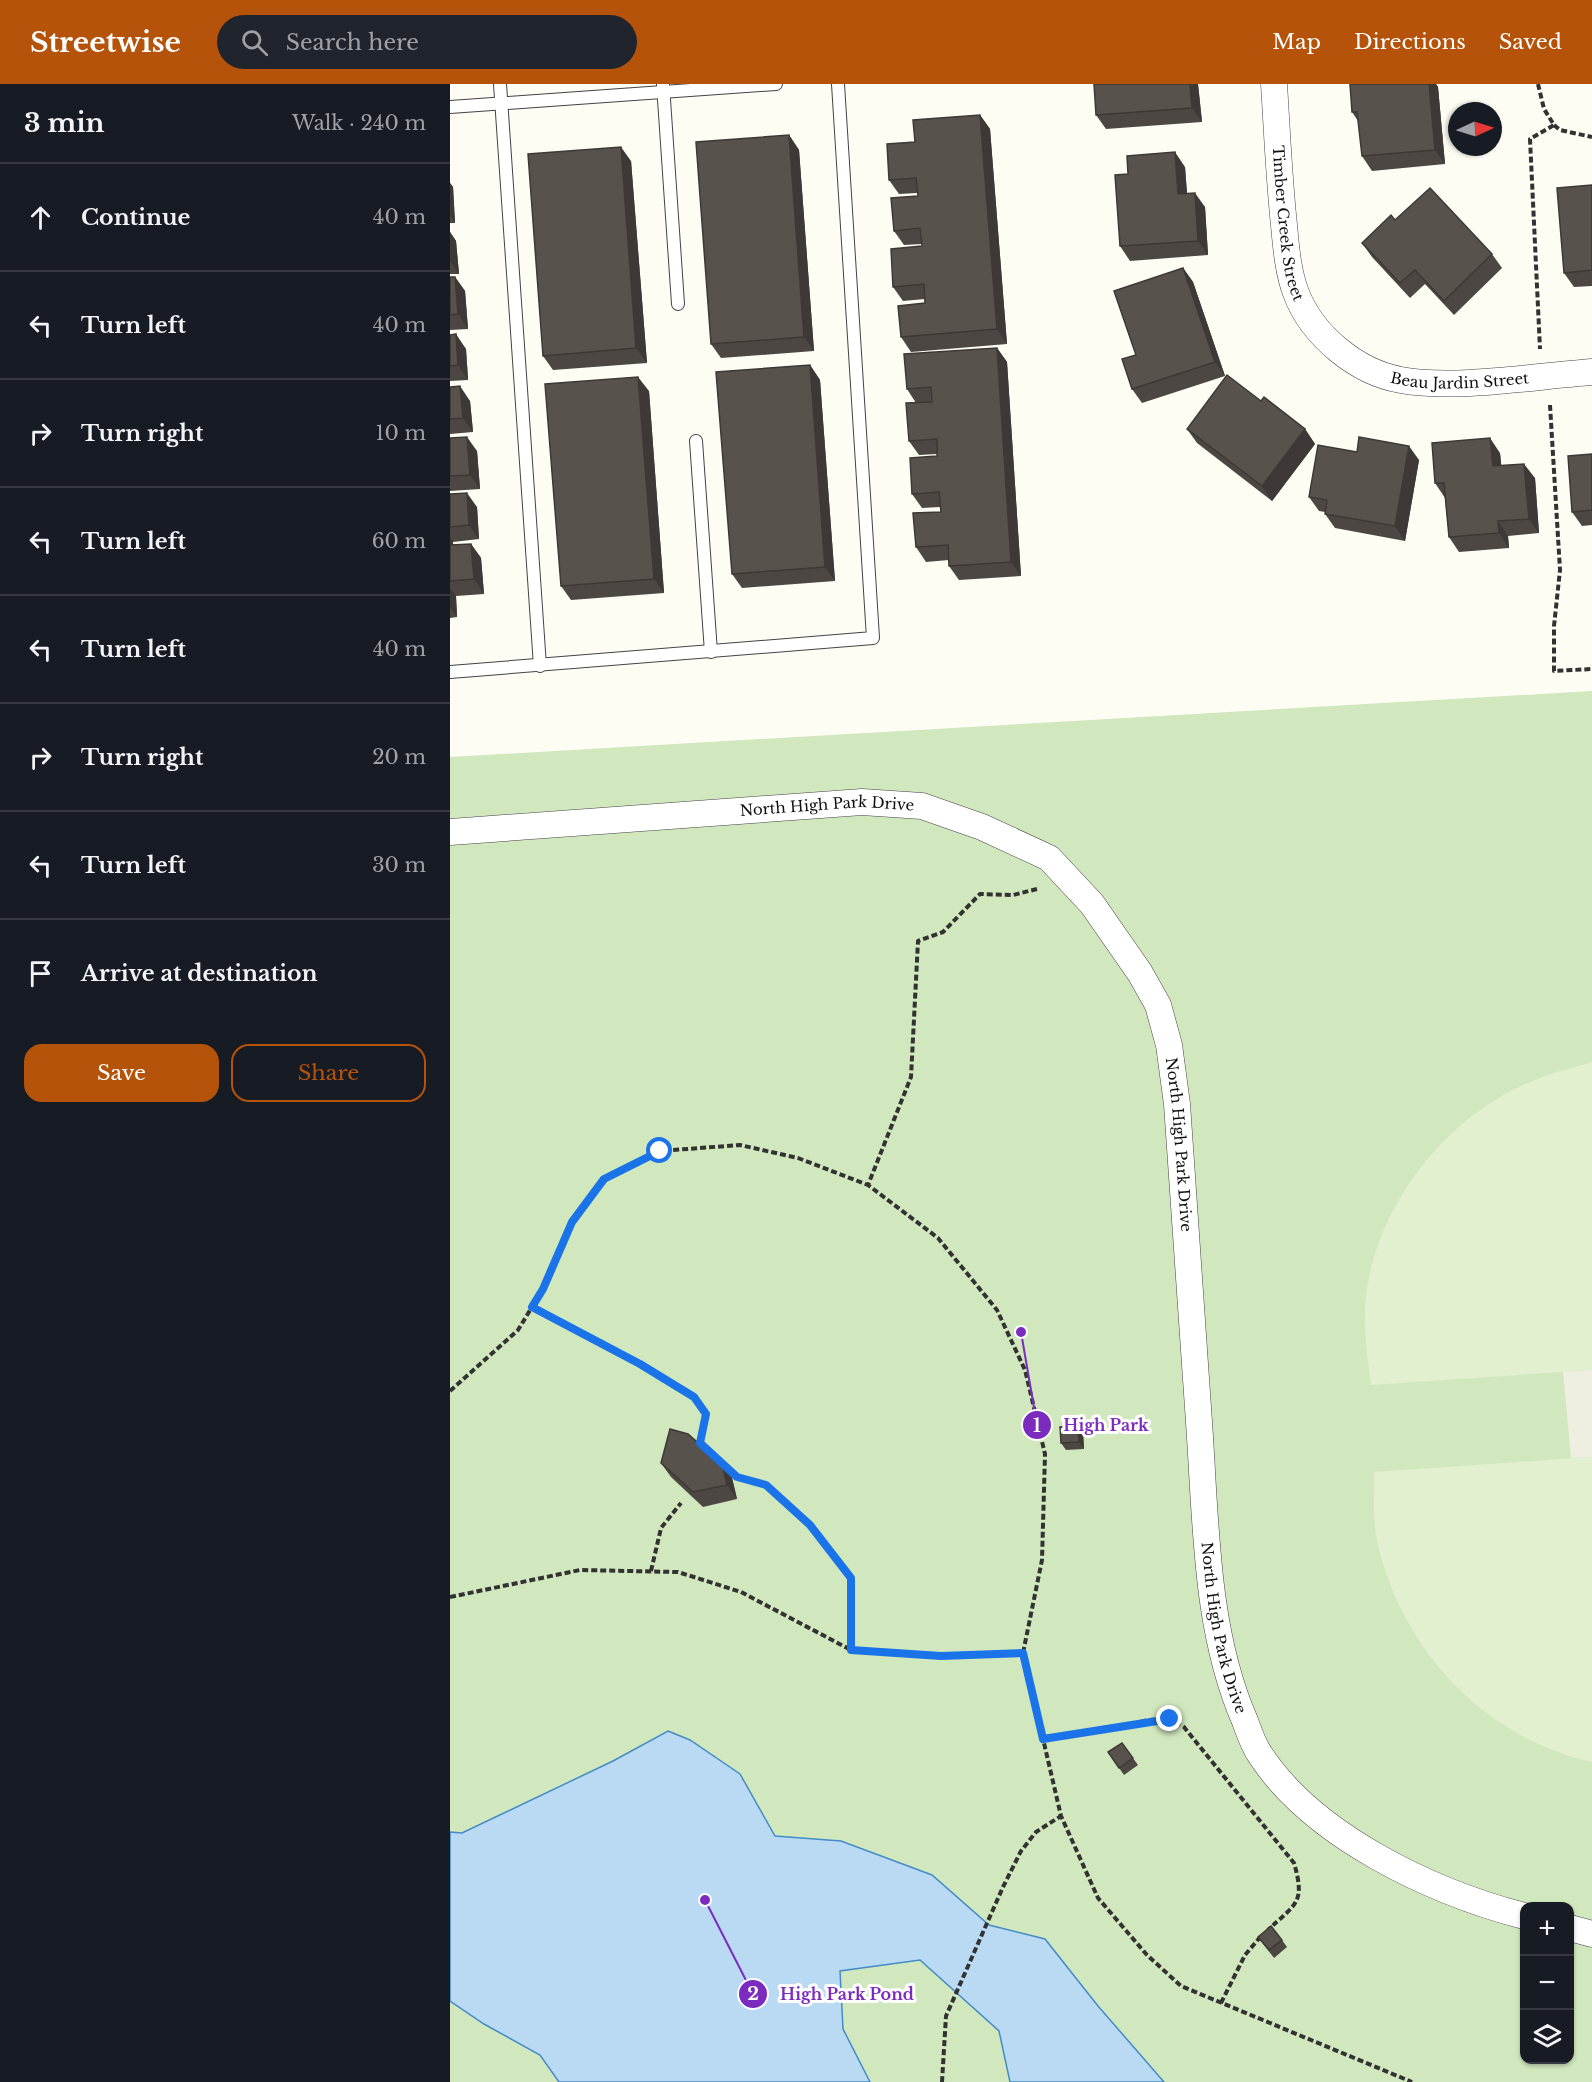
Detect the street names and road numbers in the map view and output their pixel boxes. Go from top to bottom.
street label: Timber Creek Street [1269,145,1308,304]
street label: Beau Jardin Street [1389,368,1530,393]
street label: North High Park Drive [739,792,915,820]
street label: North High Park Drive [1162,1056,1196,1232]
street label: North High Park Drive [1198,1541,1251,1716]

